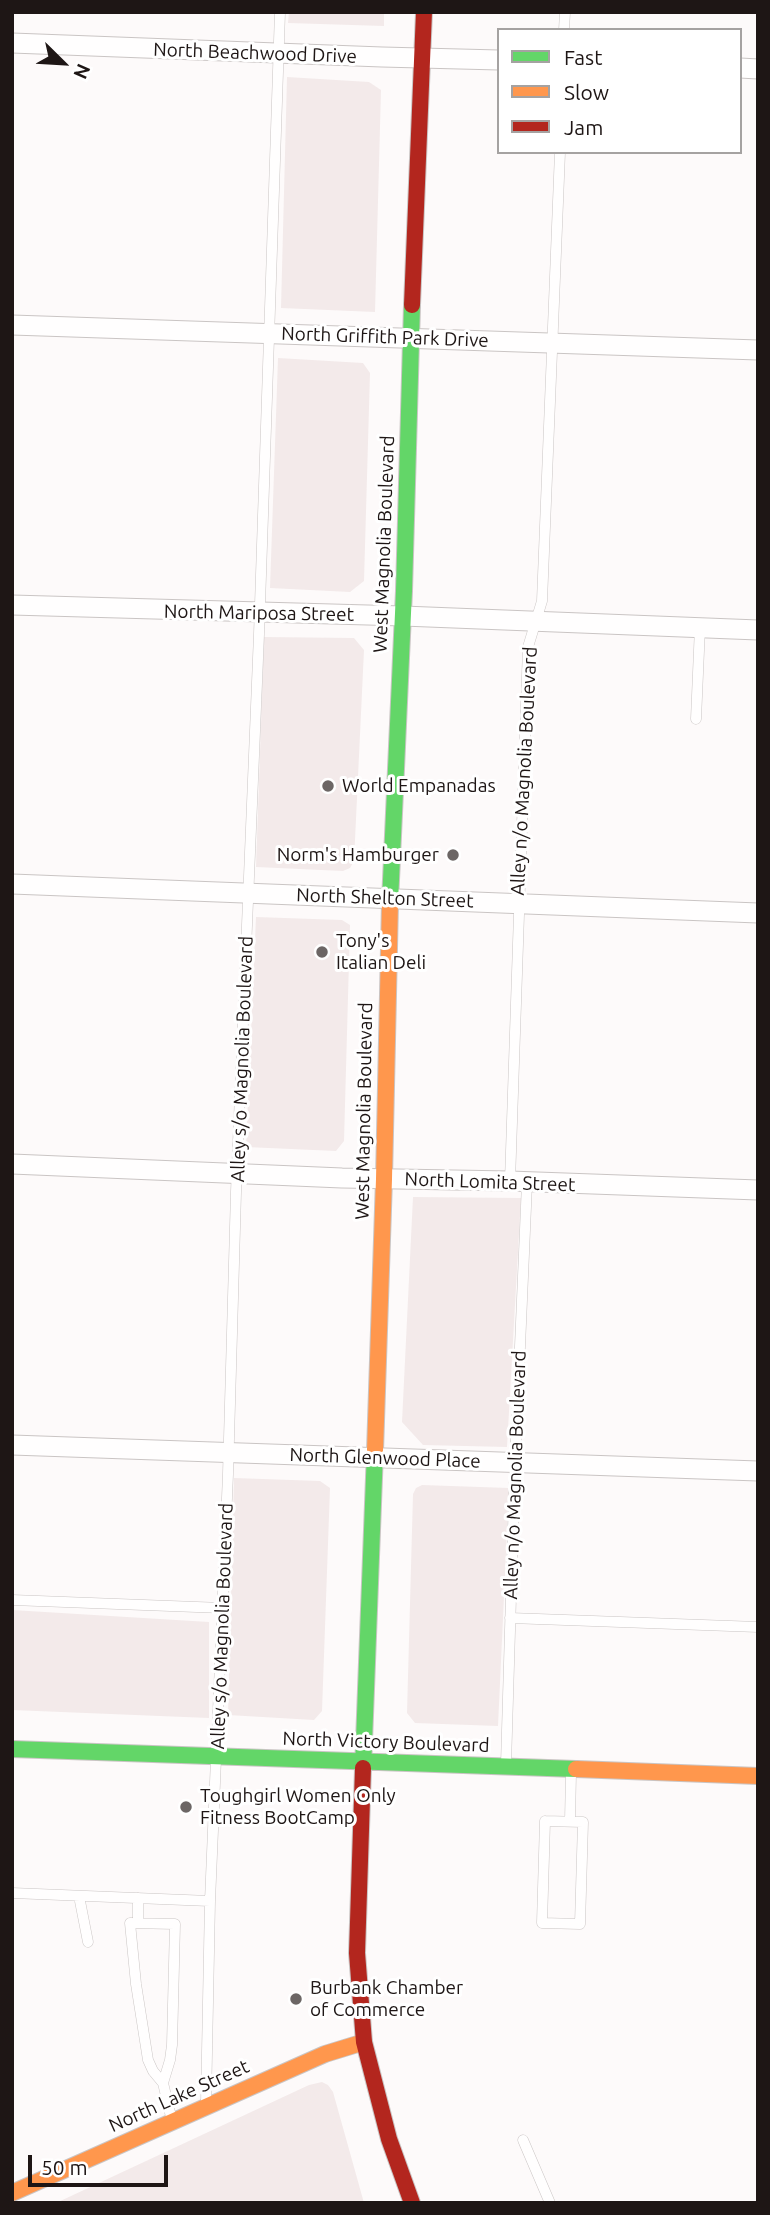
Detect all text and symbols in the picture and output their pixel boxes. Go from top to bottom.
north arrow [28,28,98,98]
legend [497,28,742,154]
street label: North Beachwood Drive [153,38,357,68]
text: Fast [564,45,602,69]
text: N [69,61,95,82]
text: Slow [564,80,609,104]
text: Jam [564,115,603,139]
street label: North Griffith Park Drive [281,322,489,352]
street label: West Magnolia Boulevard [369,435,399,653]
street label: North Mariposa Street [164,600,354,626]
street label: Alley n/o Magnolia Boulevard [506,646,542,896]
place label: World Empanadas [342,775,496,797]
marker: World Empanadas [320,778,336,794]
place label: Norm's Hamburger [277,844,439,866]
marker: Norm's Hamburger [445,847,461,863]
street label: North Shelton Street [296,884,474,912]
place label: Tony's Italian Deli [336,930,426,974]
street label: Alley s/o Magnolia Boulevard [226,935,258,1183]
marker: Tony's Italian Deli [314,944,330,960]
street label: West Magnolia Boulevard [351,1002,377,1220]
street label: North Lomita Street [404,1168,576,1196]
street label: Alley n/o Magnolia Boulevard [499,1350,531,1600]
street label: North Glenwood Place [289,1443,481,1473]
street label: Alley s/o Magnolia Boulevard [206,1502,238,1750]
street label: North Victory Boulevard [282,1727,490,1757]
place label: Toughgirl Women Only Fitness BootCamp [200,1785,396,1829]
marker: Toughgirl Women Only Fitness BootCamp [178,1799,194,1815]
place label: Burbank Chamber of Commerce [310,1977,463,2021]
marker: Burbank Chamber of Commerce [288,1991,304,2007]
street label: North Lake Street [105,2055,253,2137]
scale bar [32,2142,172,2186]
text: 50 m [41,2155,88,2179]

